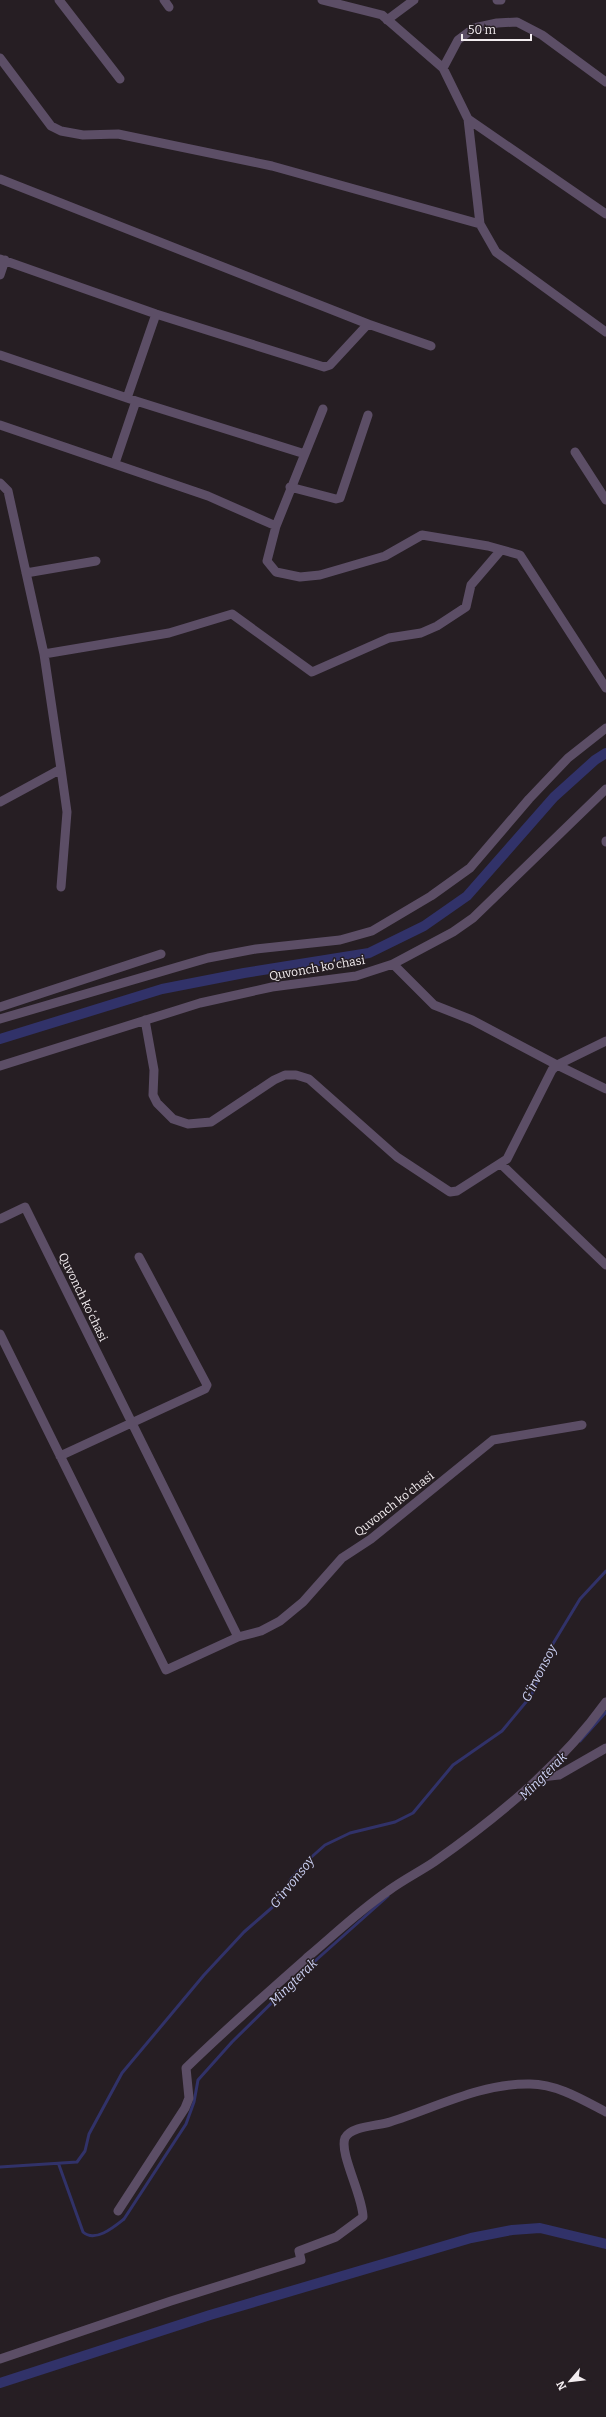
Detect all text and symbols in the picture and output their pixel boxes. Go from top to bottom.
scale bar [462,16,531,42]
text: 50 m [468,23,497,37]
street label: Quvonch koʻchasi [268,952,366,983]
street label: Quvonch koʻchasi [55,1250,112,1344]
street label: Quvonch koʻchasi [351,1468,437,1539]
water label: G‘irvonsoy [518,1641,560,1704]
water label: Mingterak [516,1748,571,1803]
water label: G‘irvonsoy [267,1852,318,1911]
water label: Mingterak [266,1955,321,2009]
north arrow [550,2361,590,2401]
text: N [554,2378,569,2392]

